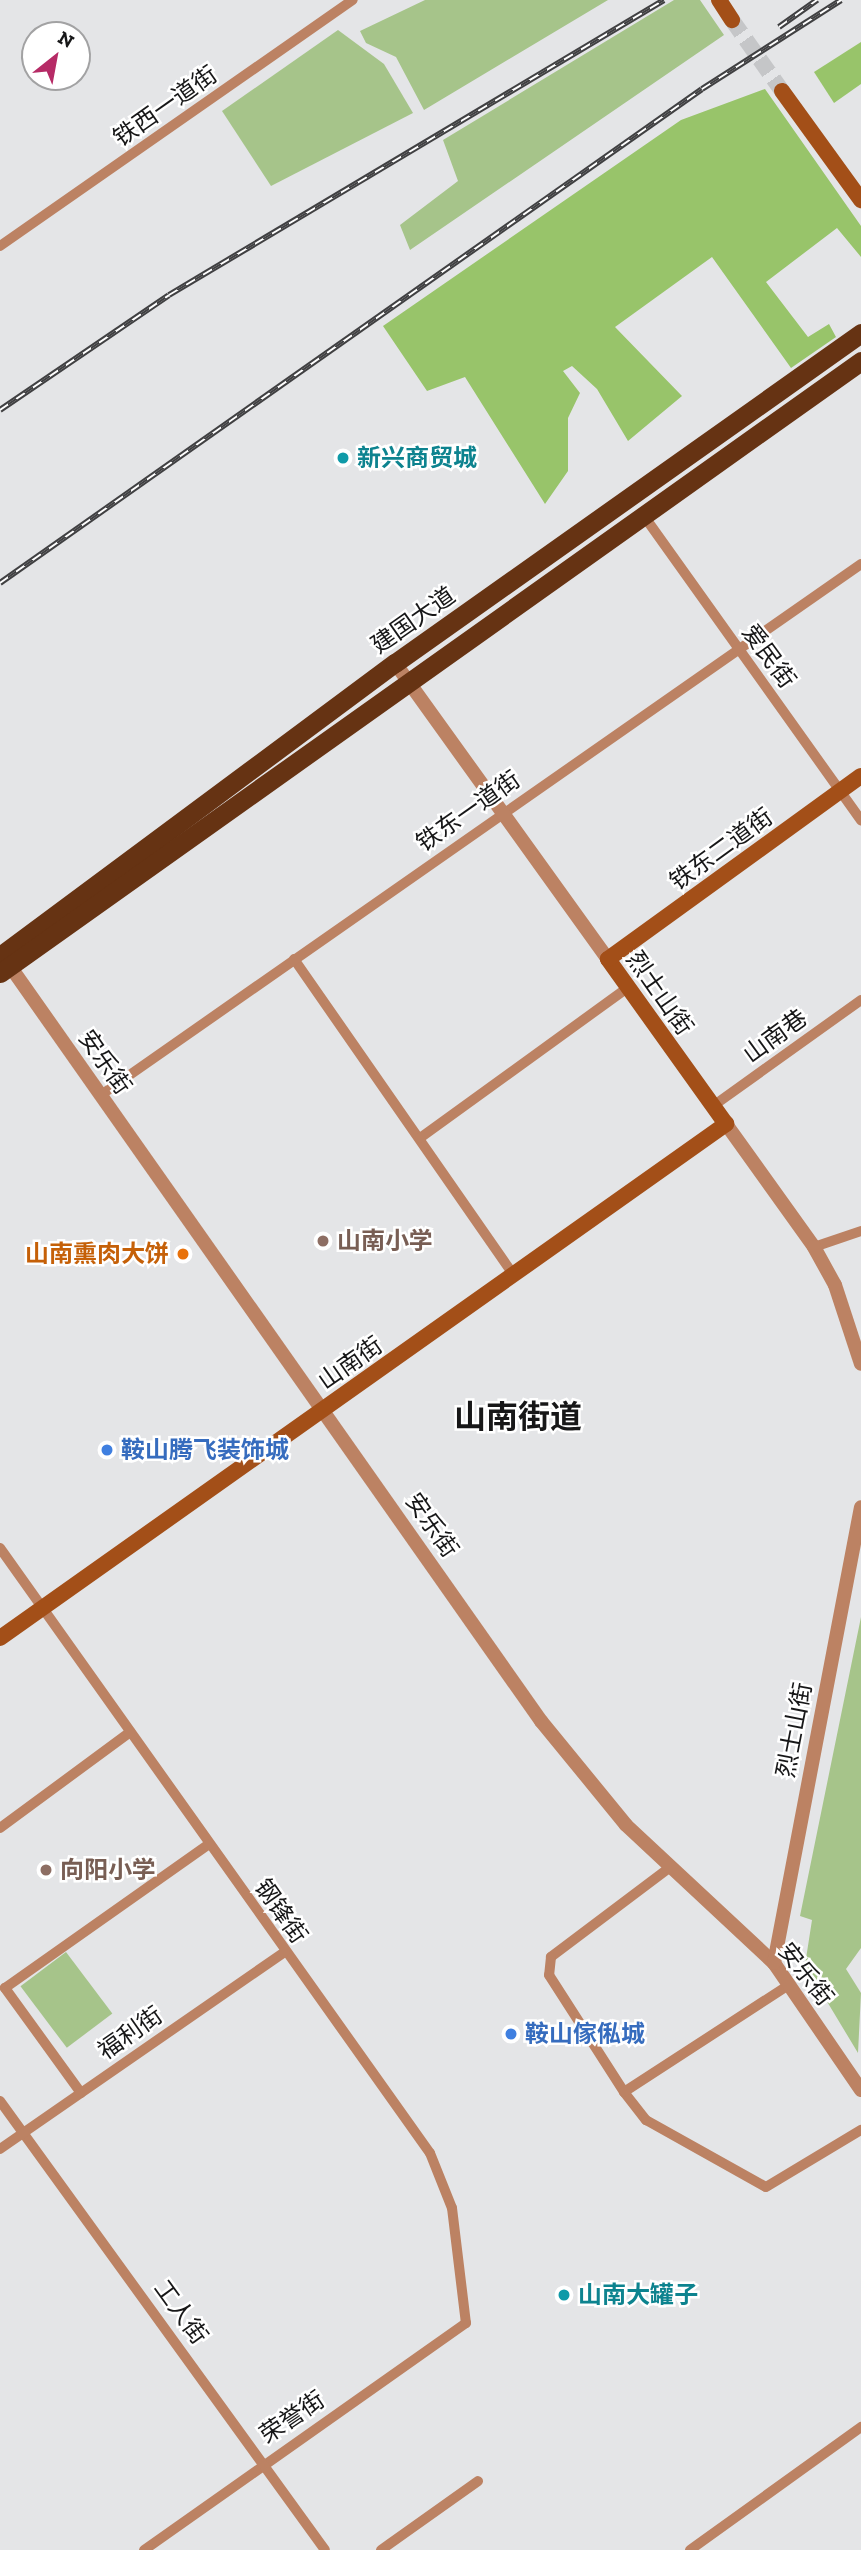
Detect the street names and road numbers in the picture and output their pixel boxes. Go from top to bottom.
street label: 铁西一道街 [108,60,222,152]
street label: 建国大道 [365,581,461,659]
street label: 爱民街 [736,618,802,694]
street label: 铁东一道街 [411,765,525,857]
street label: 铁东二道街 [664,802,778,896]
street label: 烈士山街 [621,945,699,1041]
street label: 山南巷 [737,1003,813,1069]
street label: 安乐街 [73,1024,137,1100]
street label: 山南街 [312,1331,388,1395]
street label: 安乐街 [400,1487,464,1563]
street label: 烈士山街 [771,1680,817,1780]
street label: 钢锋街 [249,1873,313,1949]
street label: 安乐街 [772,1937,840,2011]
street label: 福利街 [92,2001,168,2065]
street label: 工人街 [148,2274,214,2350]
street label: 荣誉街 [254,2385,330,2449]

